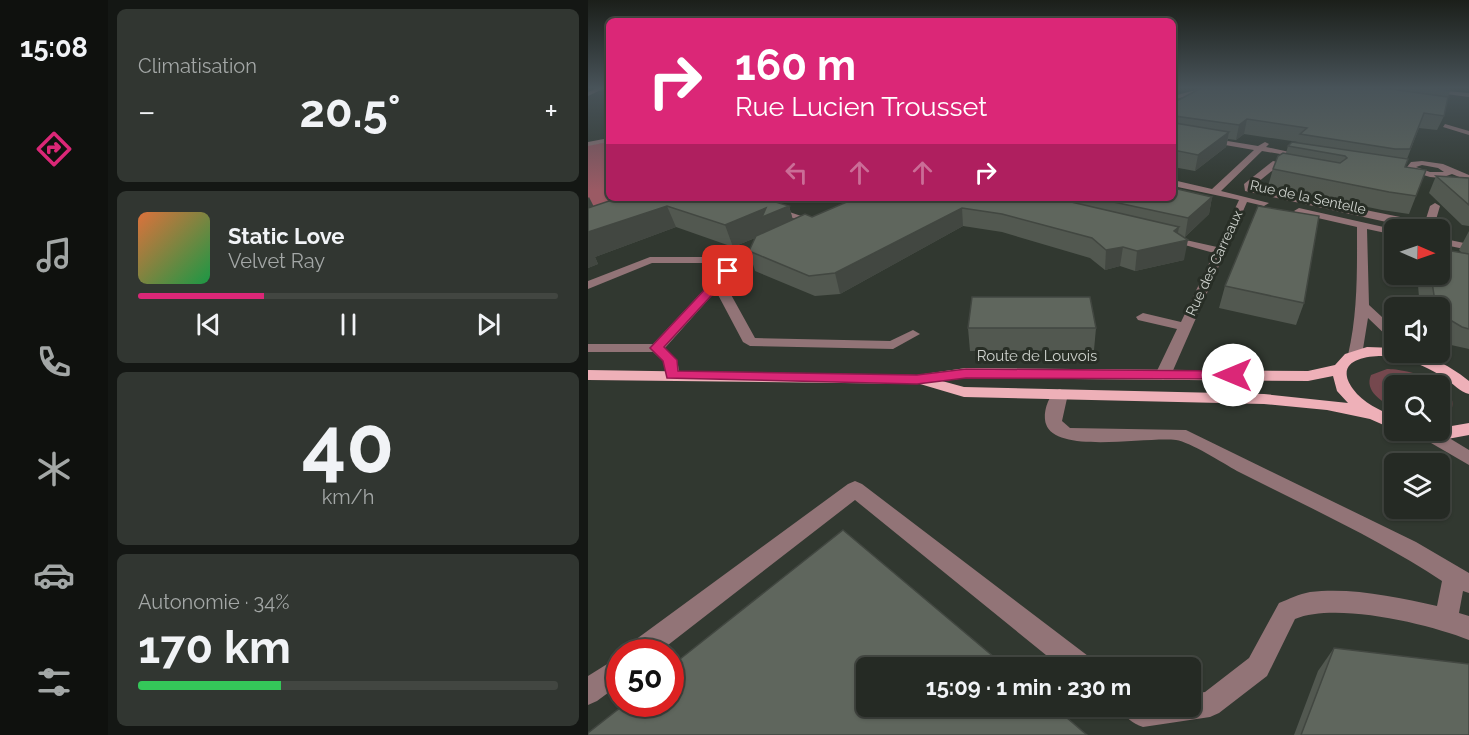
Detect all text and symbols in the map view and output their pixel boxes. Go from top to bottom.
text: 15:08 [20,32,88,63]
text: 160 m [735,41,856,90]
icon: right [636,42,714,120]
text: Climatisation [138,54,257,78]
text: 20.5° [300,85,400,138]
text: Rue Lucien Trousset [735,91,987,122]
text: − [138,92,156,131]
text: + [544,92,558,131]
icon: directions [33,128,75,170]
icon: left [780,156,813,189]
icon: ahead [843,156,876,189]
icon: ahead [906,156,939,189]
icon: right [969,156,1002,189]
street label: Rue de la Sentelle [1249,177,1367,217]
street label: Rue des Carreaux [1183,208,1245,318]
north arrow [1384,219,1450,285]
map controls [1384,219,1450,519]
text: Static Love [228,223,345,249]
icon: music [33,234,75,276]
pin [702,245,753,296]
text: Velvet Ray [228,249,325,273]
icon: arrive [711,254,744,287]
button: sound [1384,297,1450,363]
icon: previous [192,308,225,341]
icon: pause [332,308,365,341]
icon: next [472,308,505,341]
icon: phone [33,341,75,383]
position arrow [1201,343,1265,407]
street label: Route de Louvois [977,347,1097,365]
button: search [1384,375,1450,441]
text: 40 [302,400,394,491]
icon: climate [33,448,75,490]
button: layers [1384,453,1450,519]
text: km/h [322,485,374,509]
icon: car [33,554,75,596]
text: Autonomie · 34% [138,590,290,614]
text: 170 km [138,621,291,674]
speed limit sign: 50 [606,639,684,717]
icon: filters [33,661,75,703]
text: 15:09 · 1 min · 230 m [926,674,1131,700]

